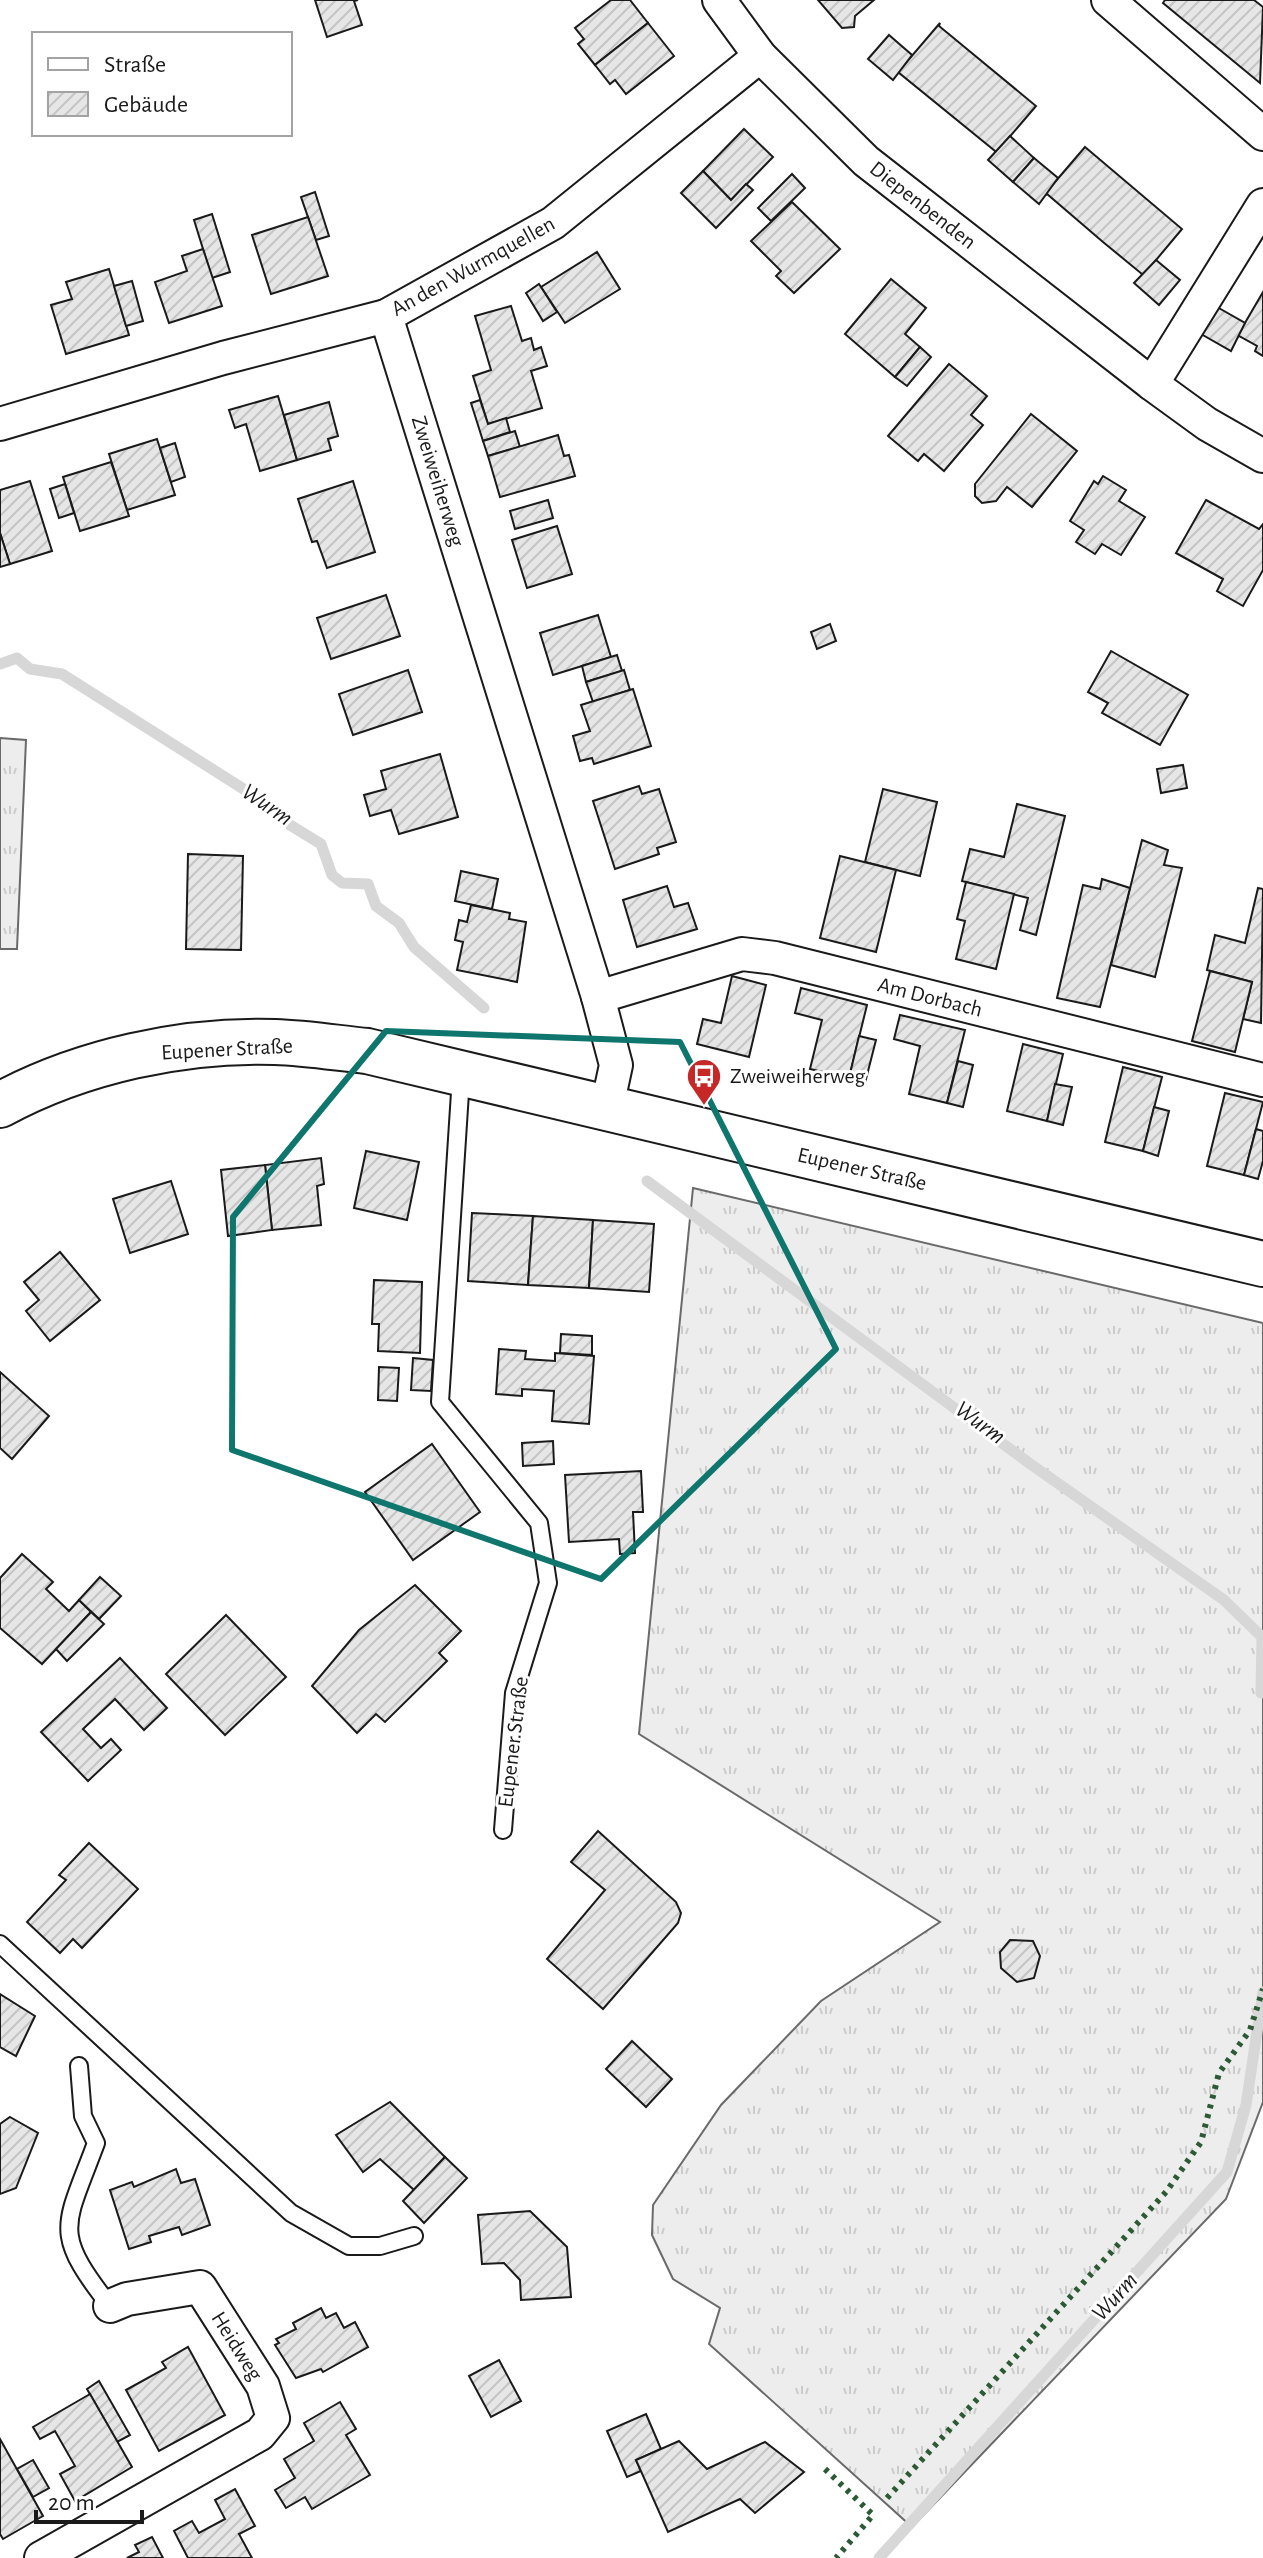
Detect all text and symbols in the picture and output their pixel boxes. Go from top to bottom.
legend [32,32,292,136]
text: Straße [104,53,166,77]
text: Gebäude [104,93,188,117]
street label: Diepenbenden [866,157,980,253]
street label: An den Wurmquellen [388,212,558,320]
street label: Zweiweiherweg [408,413,468,549]
water label: Wurm [237,780,297,830]
street label: Am Dorbach [875,973,985,1021]
street label: Eupener Straße [161,1035,293,1063]
bus stop icon: Zweiweiherweg [685,1057,723,1107]
place label: Zweiweiherweg [730,1065,865,1087]
street label: Eupener Straße [795,1143,929,1195]
water label: Wurm [950,1397,1010,1449]
street label: Eupener Straße [494,1675,532,1809]
water label: Wurm [1087,2268,1143,2326]
street label: Heidweg [207,2308,267,2385]
scale bar [36,2474,142,2524]
text: 20 m [48,2491,95,2515]

